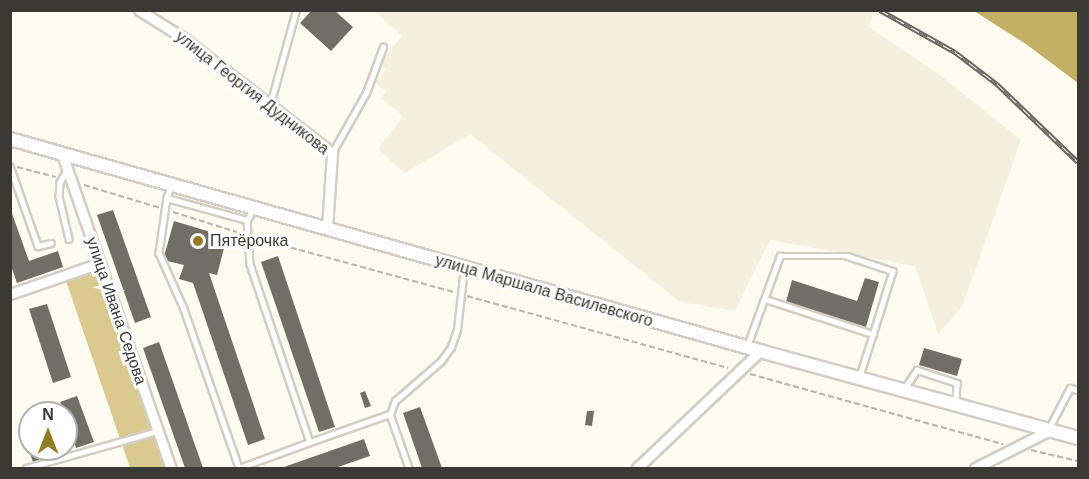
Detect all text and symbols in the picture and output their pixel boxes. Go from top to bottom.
street label: улица Георгия Дудникова [171,27,333,159]
place label: Пятёрочка [210,231,288,251]
marker: Пятёрочка [191,234,205,248]
street label: улица Ивана Седова [82,235,150,387]
street label: улица Маршала Василевского [433,251,655,331]
north arrow [18,401,78,461]
text: N [42,406,54,423]

